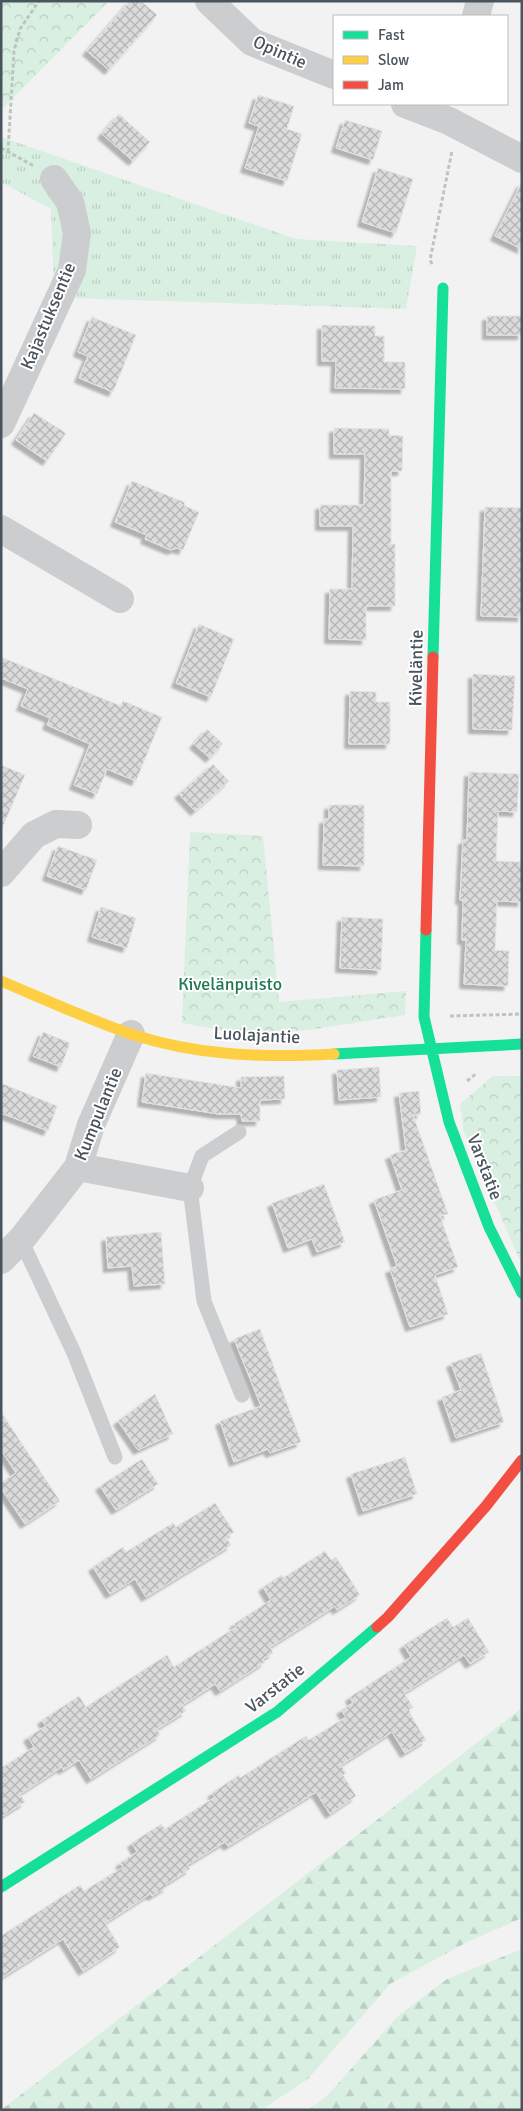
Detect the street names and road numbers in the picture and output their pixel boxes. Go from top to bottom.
street label: Opintie [250,30,310,74]
street label: Kajastuksentie [16,259,80,373]
street label: Kiveläntie [404,629,428,707]
street label: Luolajantie [213,1022,301,1048]
street label: Kumpulantie [69,1064,127,1164]
street label: Varstatie [462,1131,508,1203]
street label: Varstatie [241,1658,309,1718]

